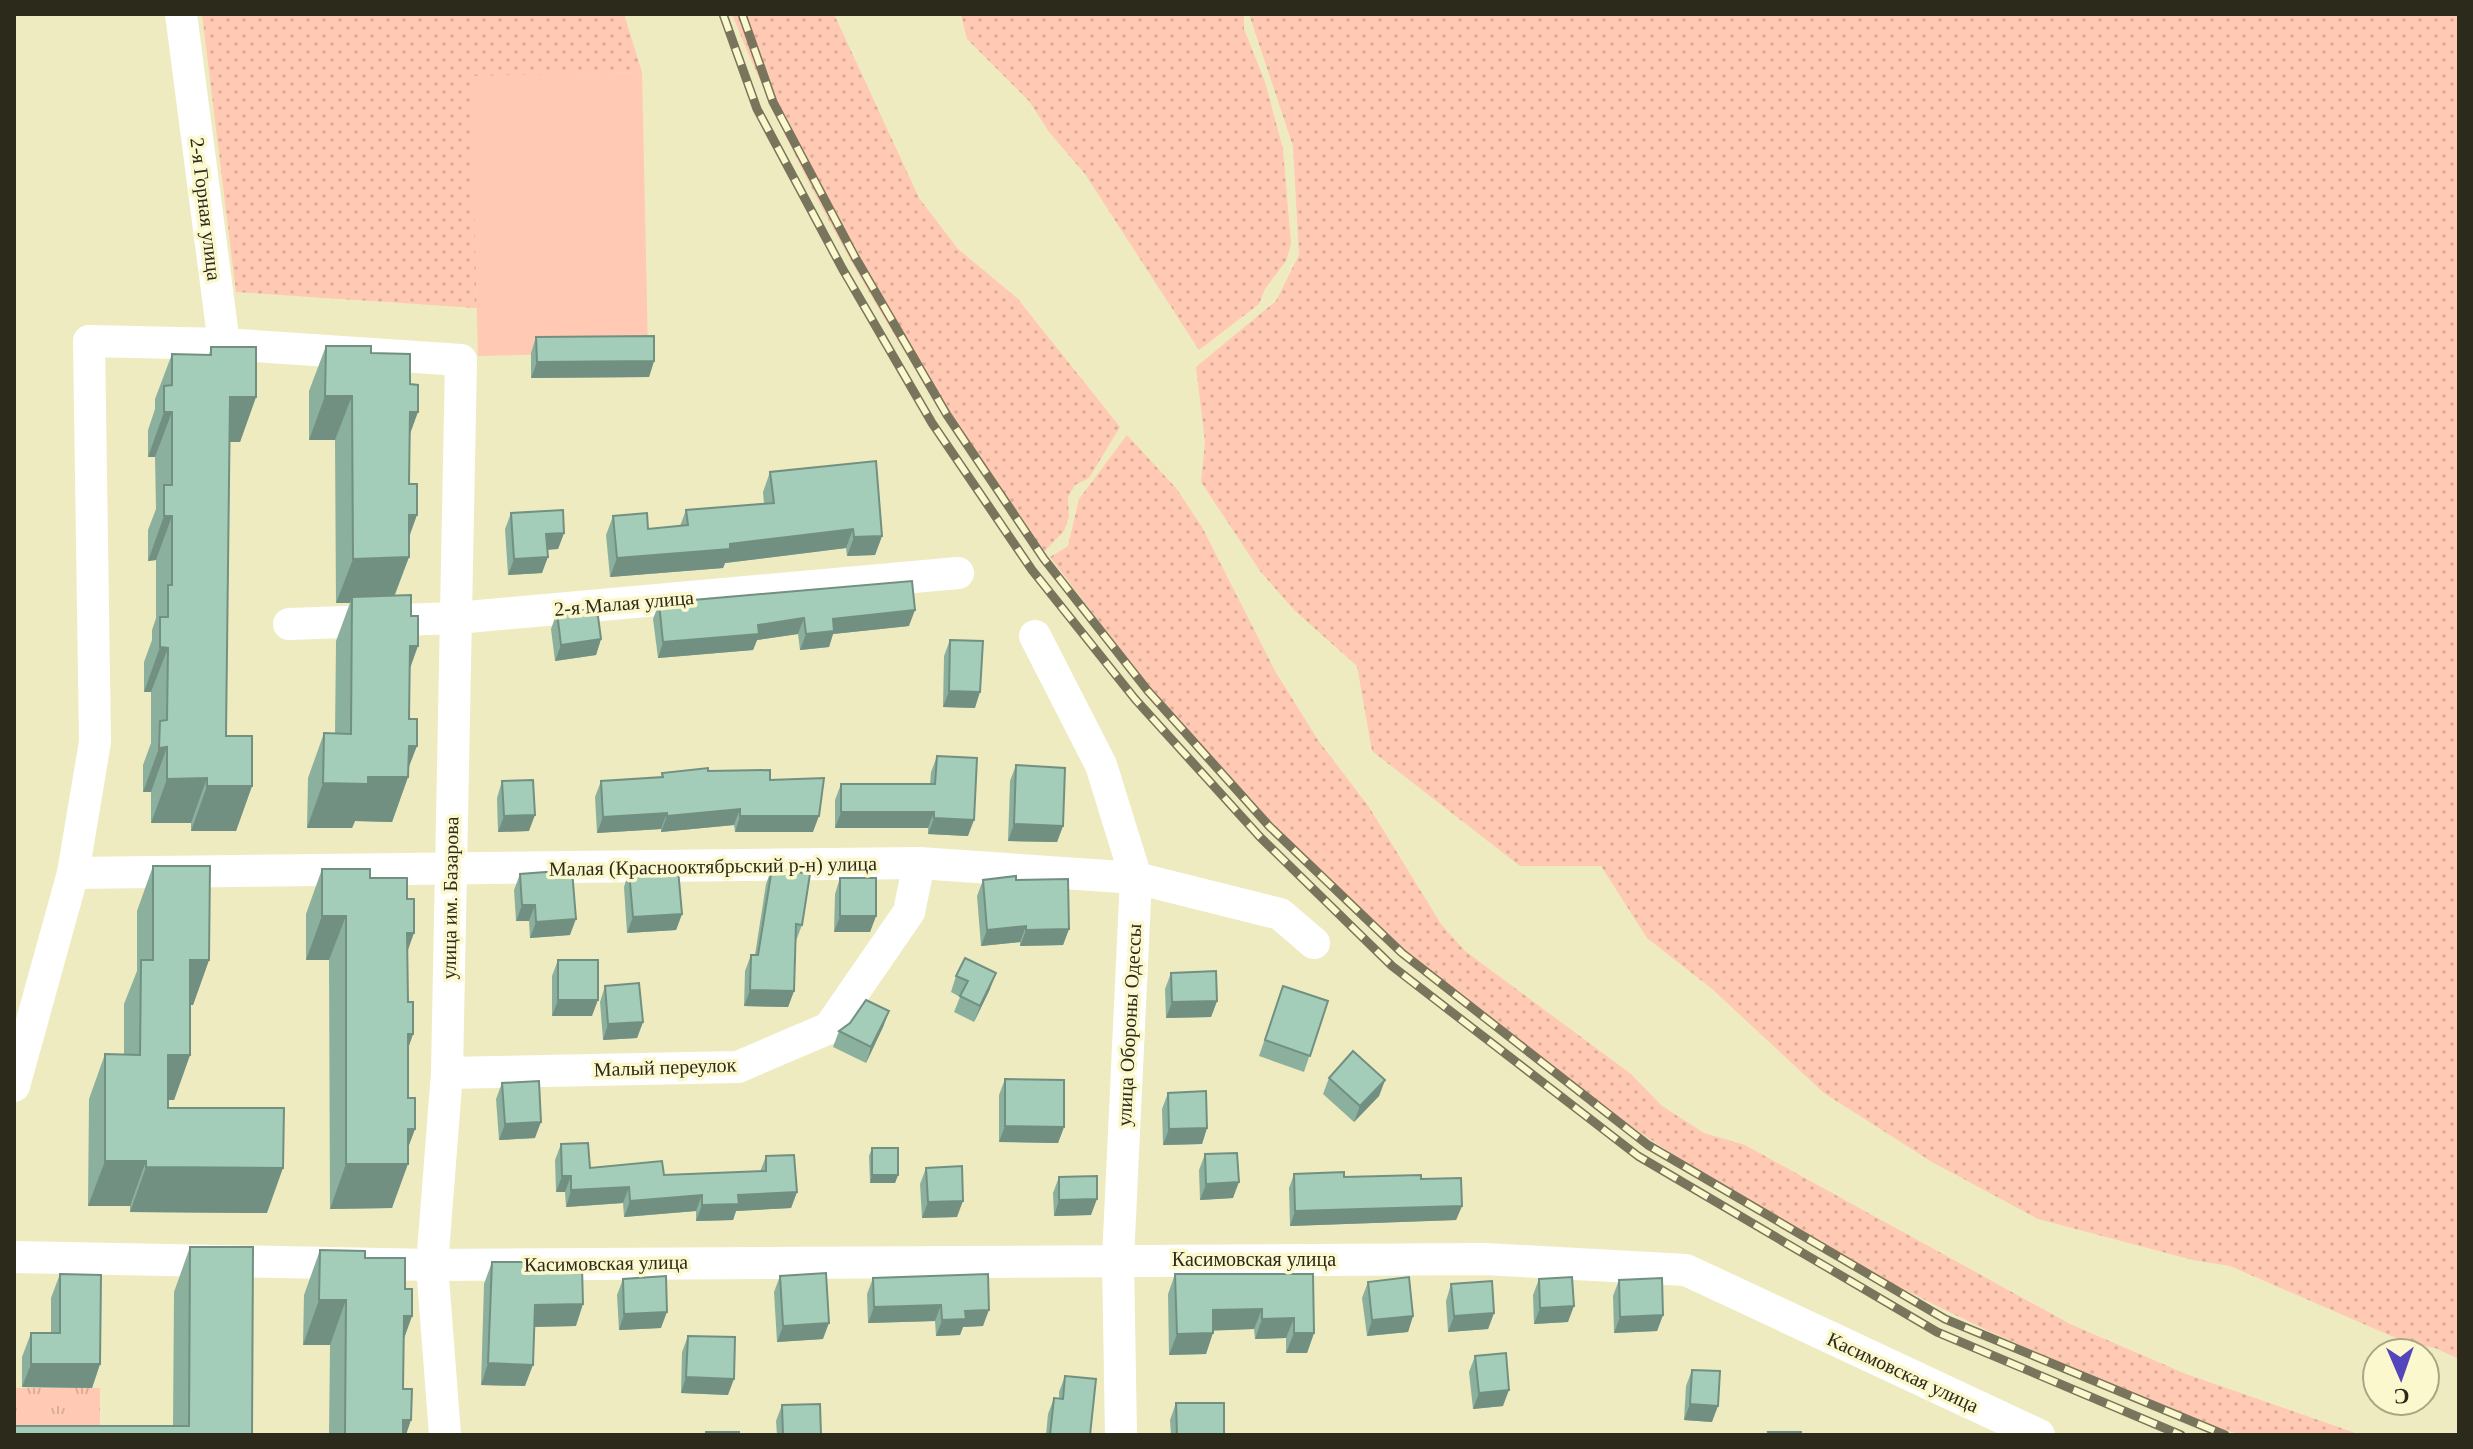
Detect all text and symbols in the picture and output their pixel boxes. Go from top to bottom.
street label: 2-я Горная улица [185,136,226,282]
street label: 2-я Малая улица [553,586,695,621]
street label: улица им. Базарова [438,816,463,980]
street label: Малая (Краснооктябрьский р-н) улица [549,852,877,881]
street label: улица Обороны Одессы [1113,923,1146,1127]
street label: Малый переулок [593,1054,737,1081]
street label: Касимовская улица [1172,1248,1336,1271]
street label: Касимовская улица [524,1251,688,1276]
street label: Касимовская улица [1823,1327,1982,1418]
north arrow [2361,1337,2441,1417]
text: С [2393,1384,2410,1409]

